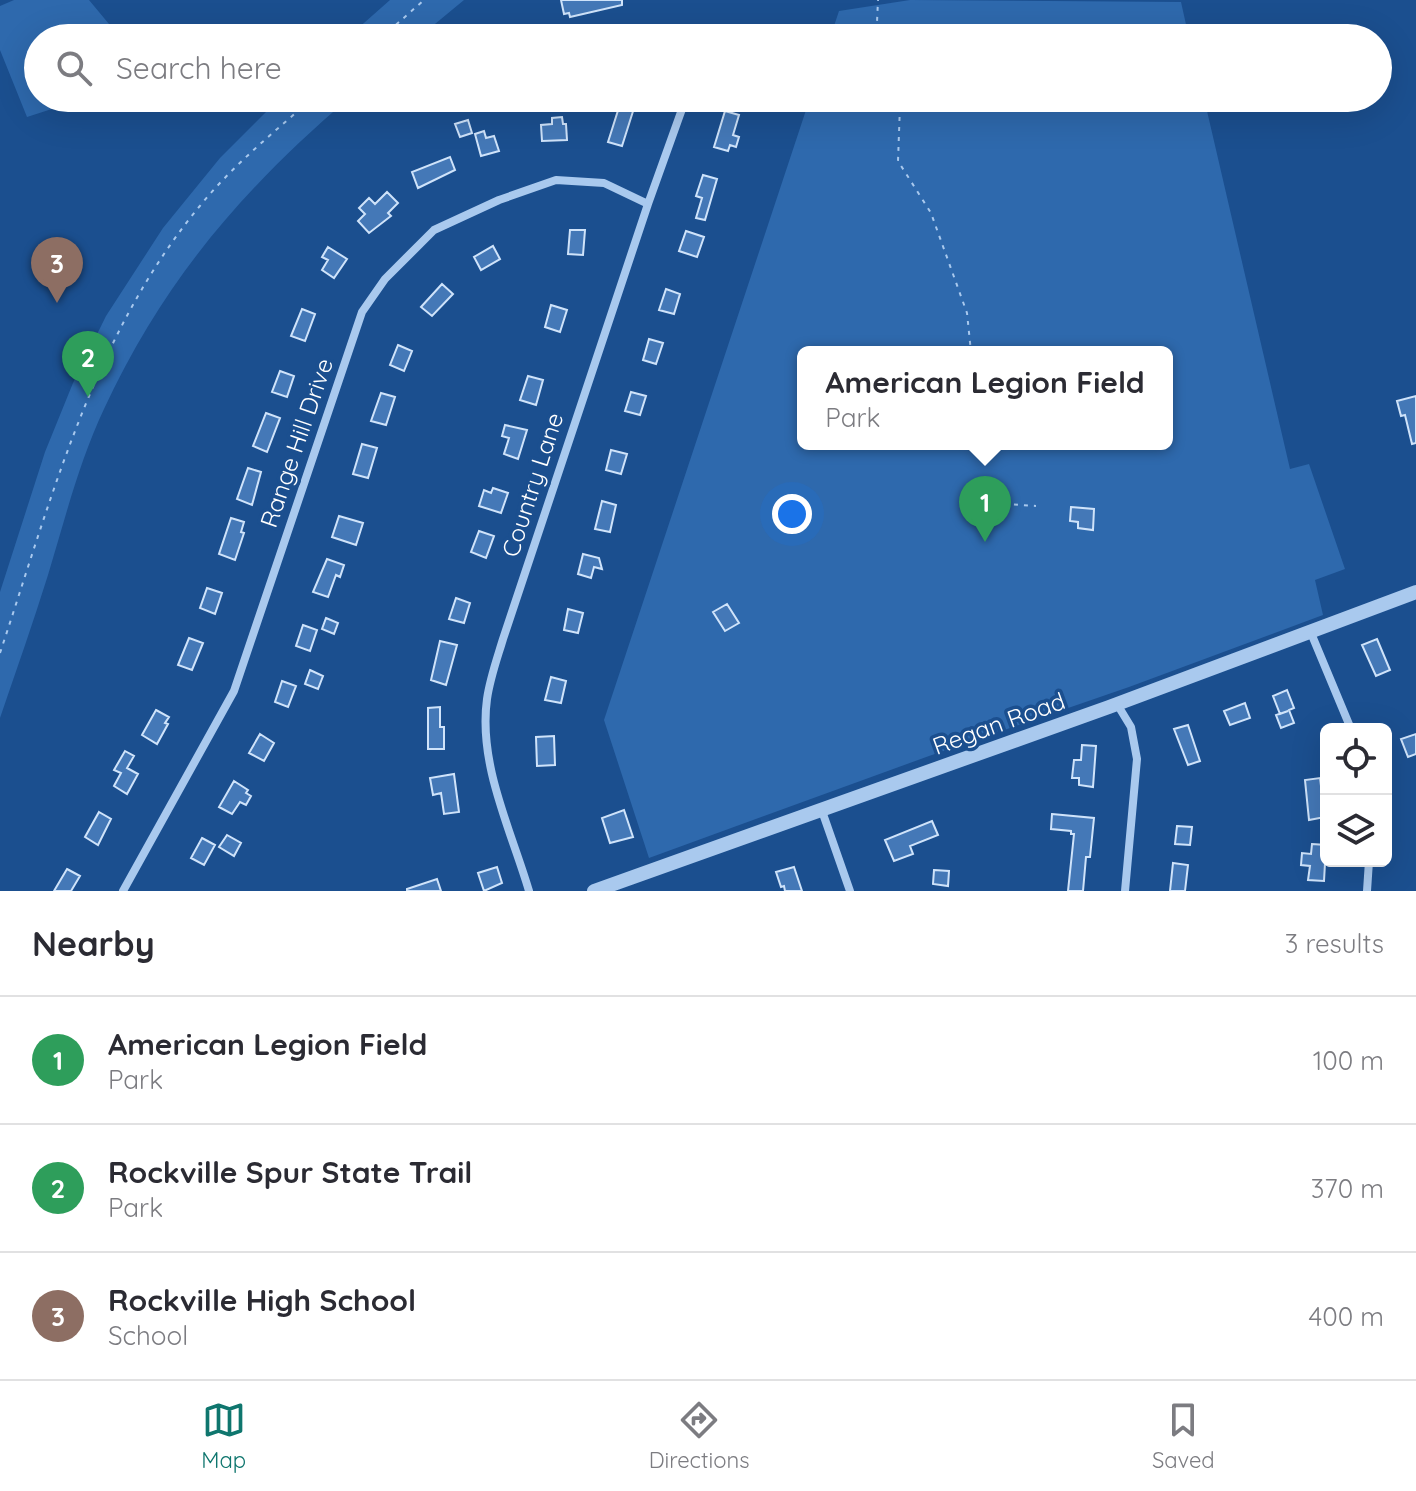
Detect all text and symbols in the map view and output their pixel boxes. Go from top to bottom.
search box [24,24,1392,112]
icon: search [52,46,96,90]
text: Search here [116,49,282,87]
pin: 3 [31,237,83,303]
pin: 2 [62,331,114,397]
popup [797,346,1173,450]
street label: Range Hill Drive [253,354,339,531]
text: American Legion Field [825,363,1145,401]
text: Park [825,401,880,434]
street label: Country Lane [495,409,569,561]
pin: 1 [959,476,1011,542]
your location [772,494,812,534]
street label: Regan Road [928,685,1069,761]
map controls [1320,723,1392,867]
button: locate [1320,723,1392,795]
button: layers [1320,795,1392,867]
text: Nearby [32,922,155,965]
text: 3 results [1285,927,1384,960]
text: American Legion Field [108,1025,427,1063]
text: 1 [53,1044,63,1077]
text: 100 m [1313,1044,1384,1077]
text: Park [108,1063,163,1096]
text: Rockville Spur State Trail [108,1153,472,1191]
text: 2 [51,1172,65,1205]
text: 370 m [1311,1172,1384,1205]
text: Park [108,1191,163,1224]
text: Rockville High School [108,1281,416,1319]
text: 3 [51,1300,65,1333]
text: 400 m [1309,1300,1384,1333]
text: School [108,1319,188,1352]
tab: Map [201,1398,246,1474]
tab: Directions [649,1398,749,1474]
tab: Saved [1152,1398,1215,1474]

